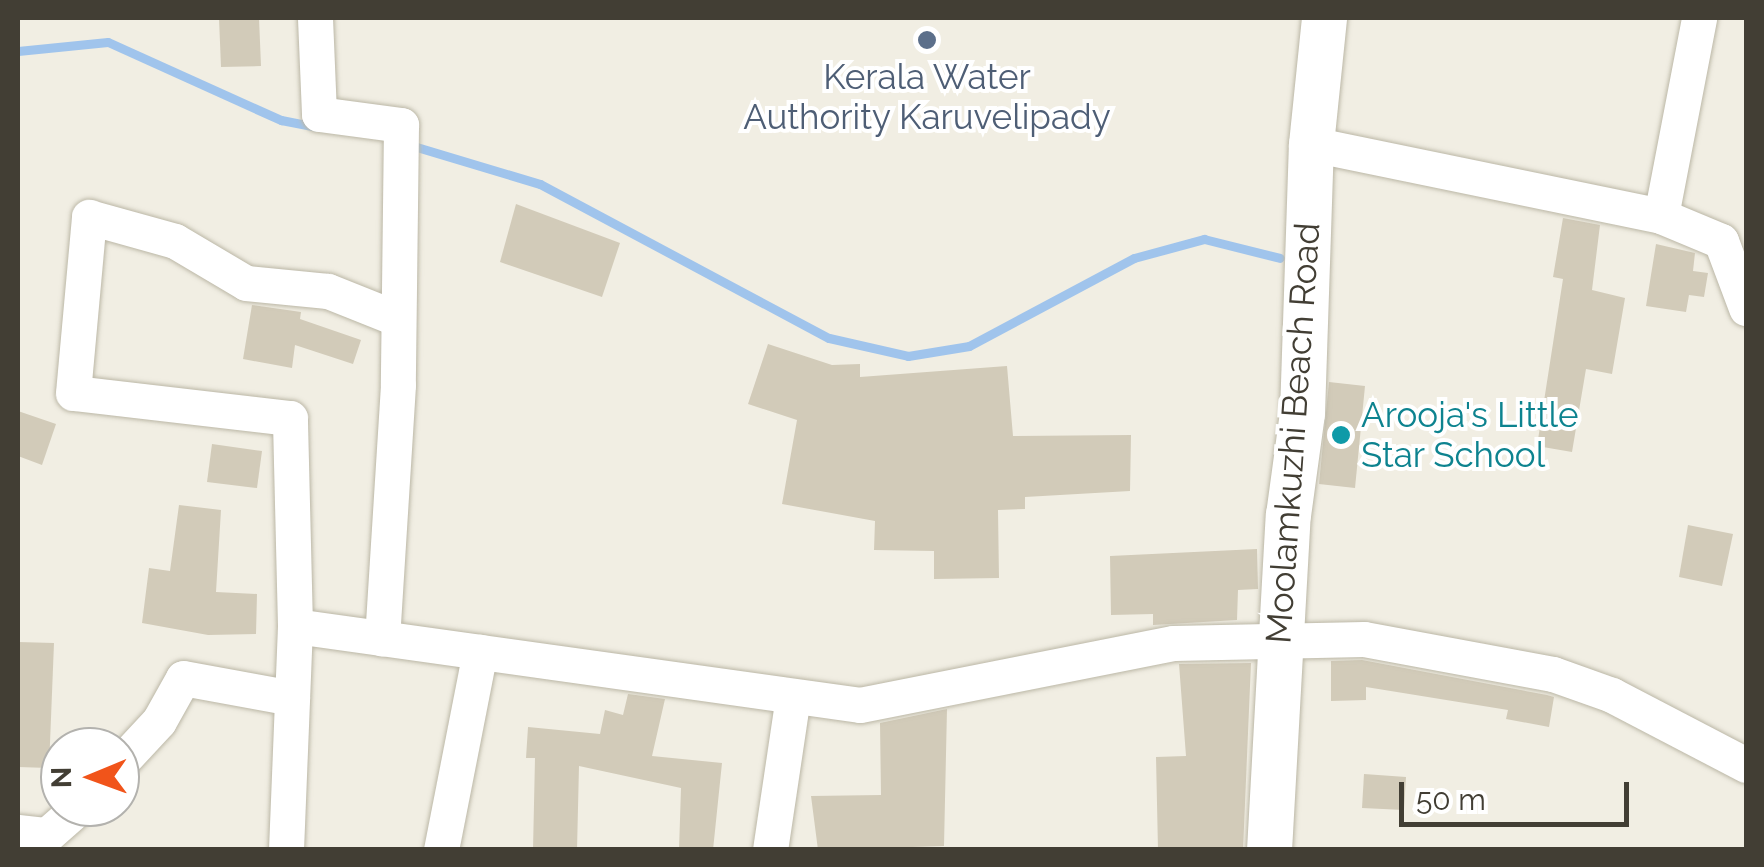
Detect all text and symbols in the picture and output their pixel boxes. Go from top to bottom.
marker: Kerala Water Authority Karuvelipady [916,29,938,51]
place label: Kerala Water Authority Karuvelipady [743,56,1111,138]
street label: Moolamkuzhi Beach Road [1257,221,1329,645]
place label: Arooja's Little Star School [1361,394,1578,476]
marker: Arooja's Little Star School [1330,424,1352,446]
north arrow [40,727,140,827]
scale bar [1404,762,1634,824]
text: N [45,767,78,788]
text: 50 m [1416,782,1486,817]

